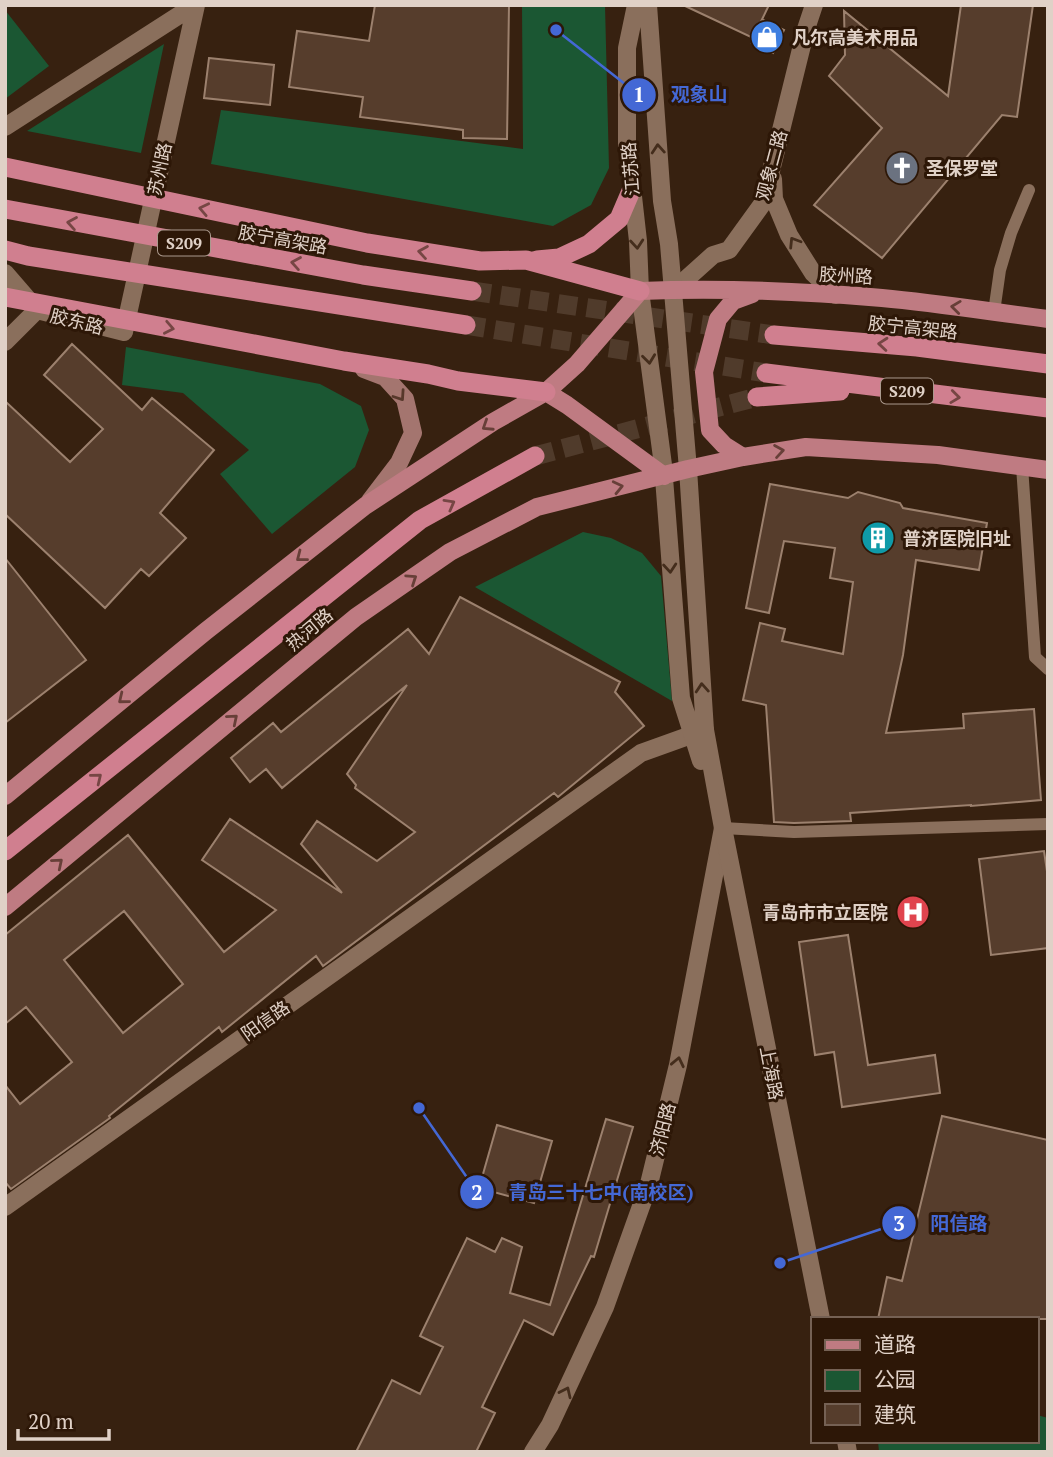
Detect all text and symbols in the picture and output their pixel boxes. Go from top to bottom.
shop icon: 凡尔高美术用品 [748,18,786,56]
place label: 凡尔高美术用品 [792,25,918,49]
callout: 观象山 [621,75,741,115]
text: 1 [633,80,645,108]
text: 观象山 [670,81,728,106]
street label: 观象二路 [750,127,792,203]
street label: 苏州路 [142,140,176,198]
street label: 江苏路 [616,141,644,197]
one-way arrow [651,143,666,154]
church icon: 圣保罗堂 [883,149,921,187]
place label: 圣保罗堂 [926,156,998,180]
one-way arrow [198,202,210,217]
one-way arrow [66,216,78,231]
street label: 胶宁高架路 [237,219,329,259]
road number: S209 [158,230,210,256]
one-way arrow [789,237,802,250]
one-way arrow [629,238,644,249]
one-way arrow [417,245,429,260]
one-way arrow [290,256,302,271]
street label: 胶州路 [818,262,874,288]
one-way arrow [950,300,962,315]
street label: 胶东路 [48,303,106,339]
street label: 胶宁高架路 [867,310,959,344]
one-way arrow [163,320,175,335]
one-way arrow [877,337,888,352]
one-way arrow [641,353,656,365]
road number: S209 [881,378,933,404]
one-way arrow [392,388,404,401]
one-way arrow [949,389,961,404]
one-way arrow [482,417,495,430]
one-way arrow [774,444,785,459]
one-way arrow [612,480,624,495]
one-way arrow [443,498,455,512]
building icon: 普济医院旧址 [859,519,897,557]
place label: 普济医院旧址 [903,526,1011,550]
one-way arrow [296,548,309,561]
one-way arrow [663,563,678,574]
one-way arrow [404,574,417,587]
street label: 热河路 [281,602,337,656]
one-way arrow [695,682,710,693]
one-way arrow [119,690,131,703]
one-way arrow [226,714,238,727]
one-way arrow [89,774,101,787]
one-way arrow [50,859,62,872]
hospital icon: 青岛市市立医院 [894,893,932,931]
place label: 青岛市市立医院 [762,900,888,924]
street label: 阳信路 [236,995,294,1045]
street label: 上海路 [755,1044,789,1102]
one-way arrow [670,1056,685,1068]
street label: 济阳路 [644,1100,680,1158]
callout: 青岛三十七中(南校区) [460,1172,708,1212]
text: 2 [471,1178,483,1206]
text: 青岛三十七中(南校区) [508,1179,694,1204]
callout: 阳信路 [881,1203,1001,1243]
text: 3 [893,1209,905,1237]
text: 阳信路 [930,1210,988,1235]
legend [811,1317,1039,1443]
text: 道路 [874,1330,916,1358]
text: 公园 [874,1365,916,1393]
one-way arrow [557,1387,571,1399]
scale bar [18,1398,108,1442]
text: 建筑 [874,1400,916,1428]
text: 20 m [28,1407,74,1435]

